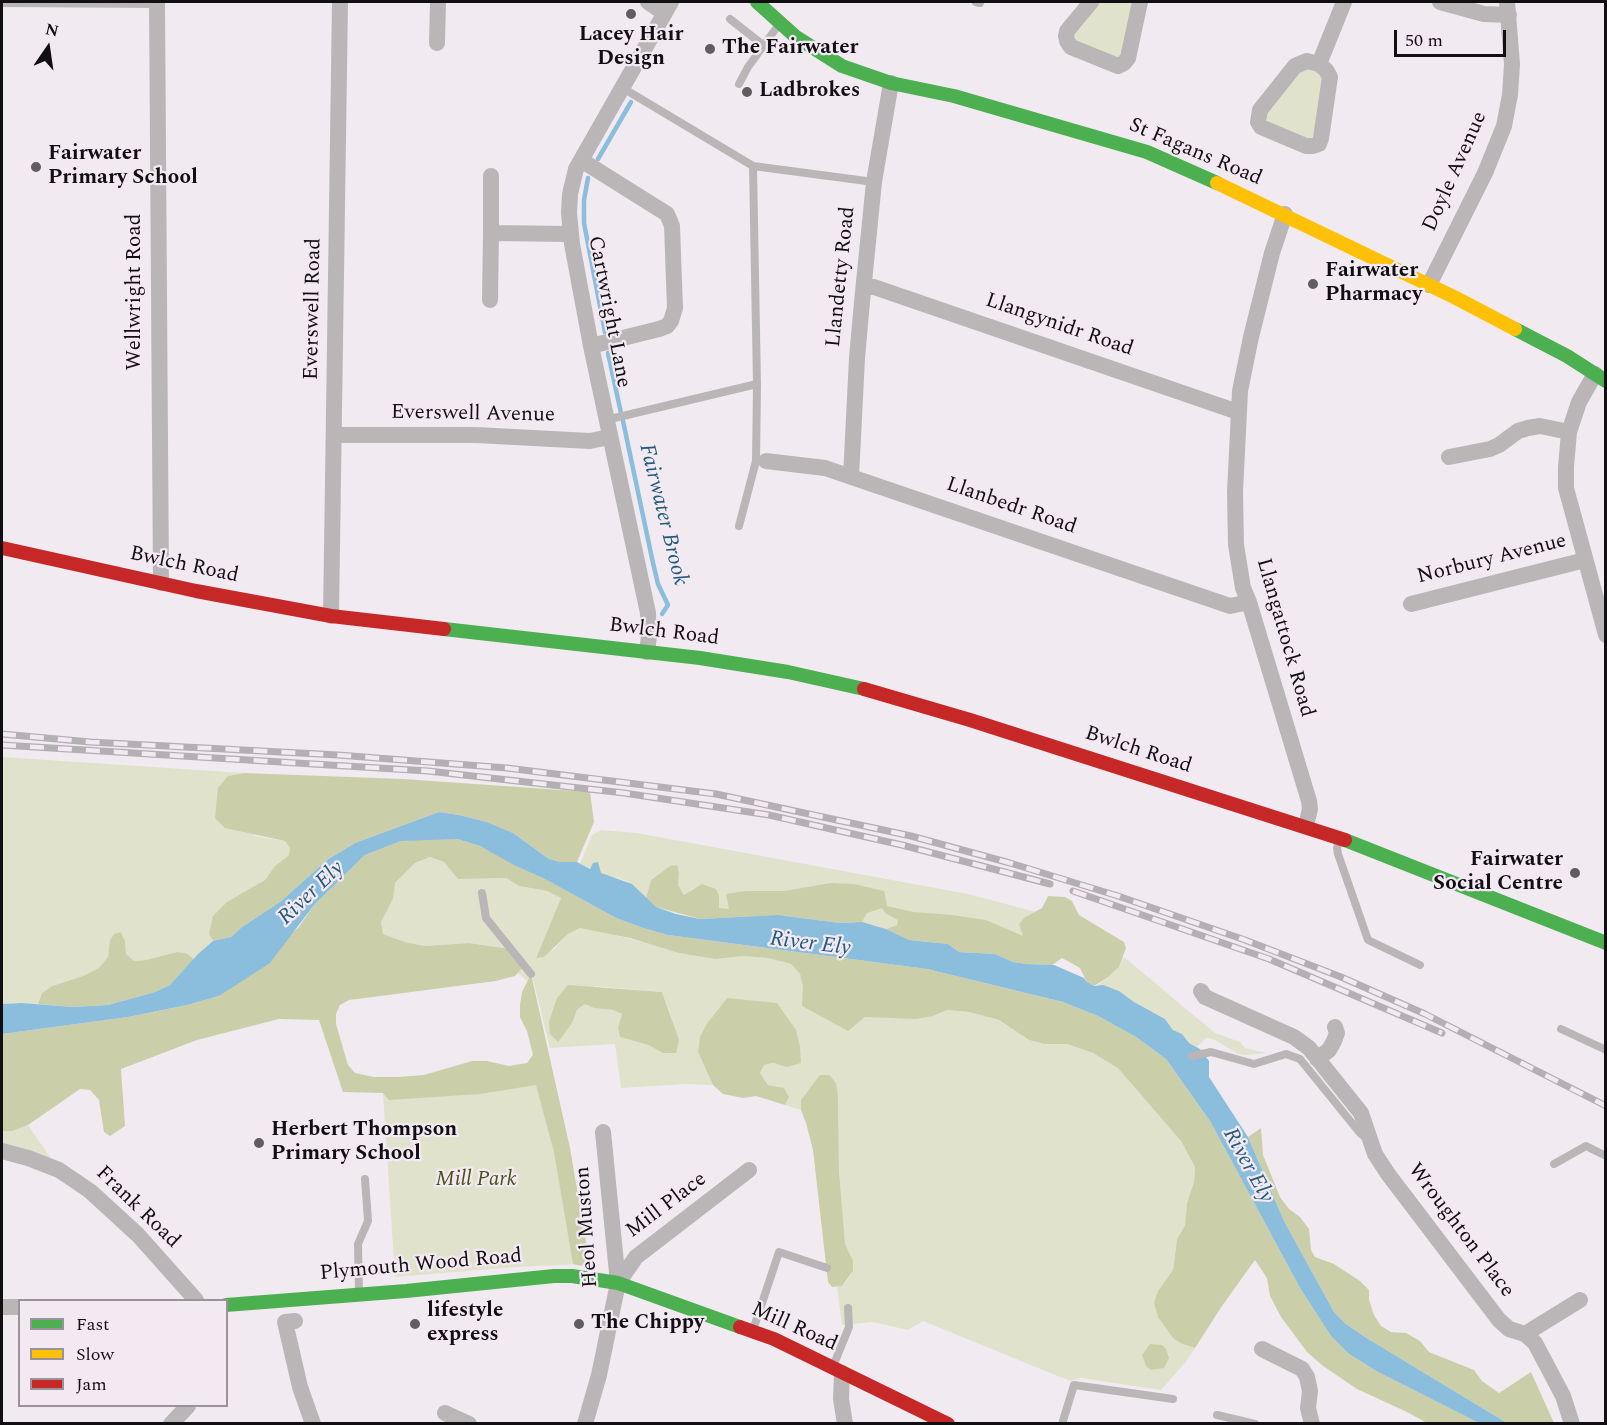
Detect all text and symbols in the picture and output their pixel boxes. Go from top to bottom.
marker: Lacey Hair Design [624,7,638,21]
text: N [43,17,61,44]
north arrow [18,18,78,78]
scale bar [1397,18,1510,56]
place label: Lacey Hair Design [579,23,683,73]
text: 50 m [1405,27,1443,54]
place label: The Fairwater [722,36,858,62]
marker: The Fairwater [703,42,717,56]
place label: Ladbrokes [759,79,860,105]
marker: Ladbrokes [740,85,754,99]
street label: Doyle Avenue [1418,108,1494,236]
street label: St Fagans Road [1125,114,1265,192]
place label: Fairwater Primary School [48,142,198,192]
marker: Fairwater Primary School [29,160,43,174]
street label: Llandetty Road [822,205,862,349]
street label: Wellwright Road [123,214,149,370]
street label: Cartwright Lane [581,234,635,390]
street label: Everswell Road [300,238,328,380]
place label: Fairwater Pharmacy [1325,259,1422,309]
marker: Fairwater Pharmacy [1306,277,1320,291]
street label: Llangynidr Road [982,289,1136,363]
street label: Everswell Avenue [391,401,555,429]
water label: Fairwater Brook [632,441,692,589]
street label: Llanbedr Road [942,473,1080,541]
street label: Norbury Avenue [1415,529,1569,591]
street label: Bwlch Road [127,542,241,590]
street label: Llangattock Road [1249,556,1319,720]
street label: Bwlch Road [608,614,720,652]
street label: Bwlch Road [1081,722,1195,780]
place label: Fairwater Social Centre [1433,848,1563,898]
water label: River Ely [274,856,350,932]
marker: Fairwater Social Centre [1568,866,1582,880]
water label: River Ely [768,927,852,963]
place label: Herbert Thompson Primary School [271,1118,457,1168]
water label: River Ely [1216,1124,1278,1208]
marker: Herbert Thompson Primary School [252,1136,266,1150]
street label: Wroughton Place [1401,1159,1519,1303]
street label: Frank Road [90,1162,184,1254]
street label: Heol Muston [571,1165,605,1289]
park label: Mill Park [435,1168,517,1194]
street label: Mill Place [622,1168,712,1244]
street label: Plymouth Wood Road [319,1245,523,1287]
street label: Mill Road [747,1298,841,1358]
legend [18,1299,228,1407]
place label: lifestyle express [427,1299,503,1349]
text: Fast [76,1311,109,1338]
place label: The Chippy [591,1311,704,1337]
marker: lifestyle express [408,1317,422,1331]
marker: The Chippy [572,1317,586,1331]
text: Slow [76,1341,114,1368]
text: Jam [76,1371,107,1398]

